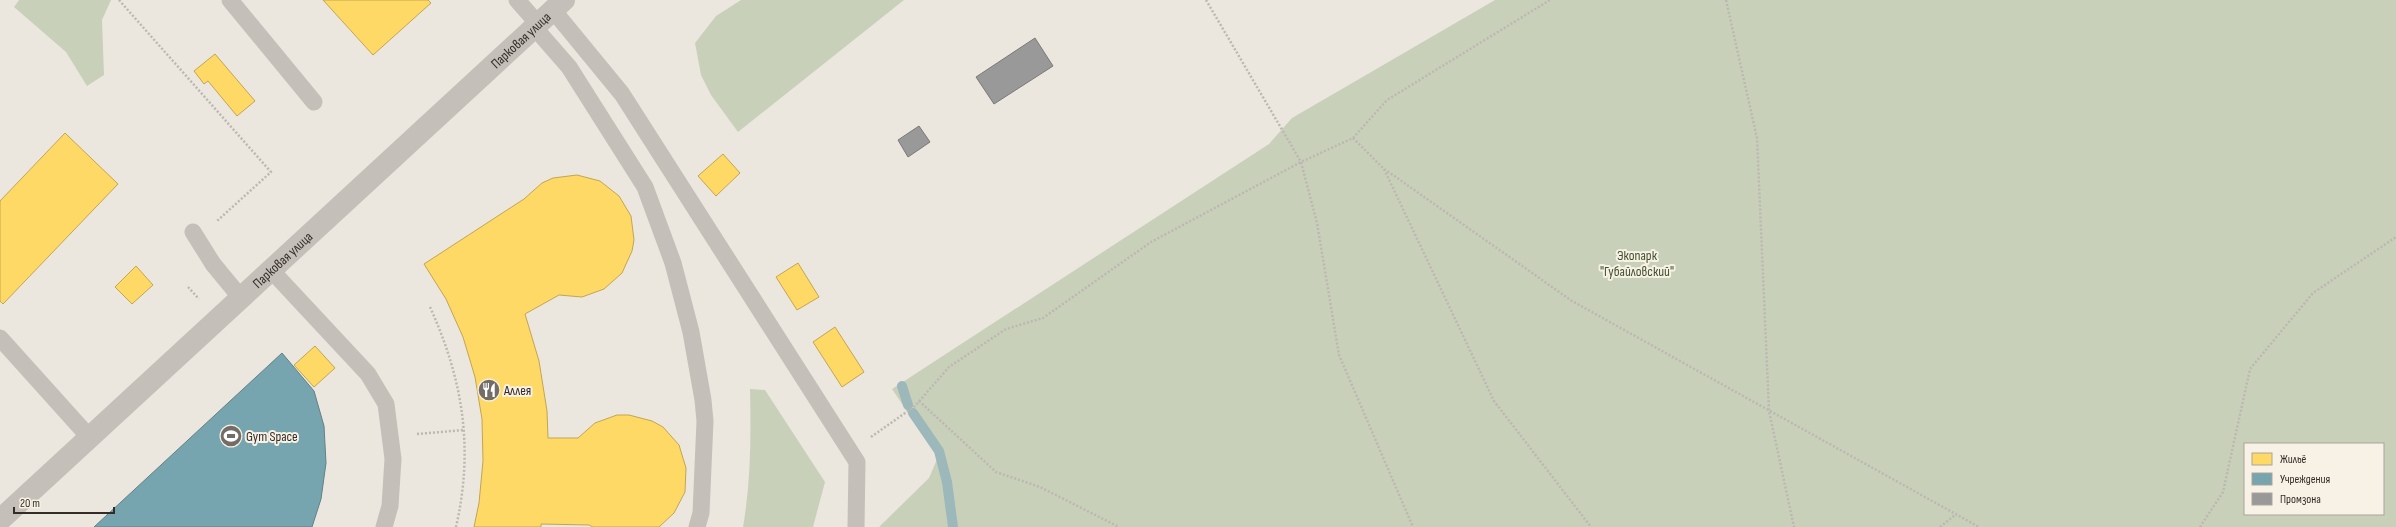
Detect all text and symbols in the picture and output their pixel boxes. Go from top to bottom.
street label: Парковая улица [487,9,554,72]
street label: Парковая улица [249,228,316,292]
park label: Экопарк "Губайловский" [1600,247,1674,280]
restaurant icon: Аллея [476,377,502,403]
place label: Аллея [503,382,531,399]
sports icon: Gym Space [218,423,244,449]
place label: Gym Space [246,428,298,445]
legend [2244,443,2384,515]
text: Жильё [2280,452,2307,467]
text: Учреждения [2280,472,2331,487]
scale bar [14,489,114,515]
text: Промзона [2280,492,2321,507]
text: 20 m [20,496,40,511]

